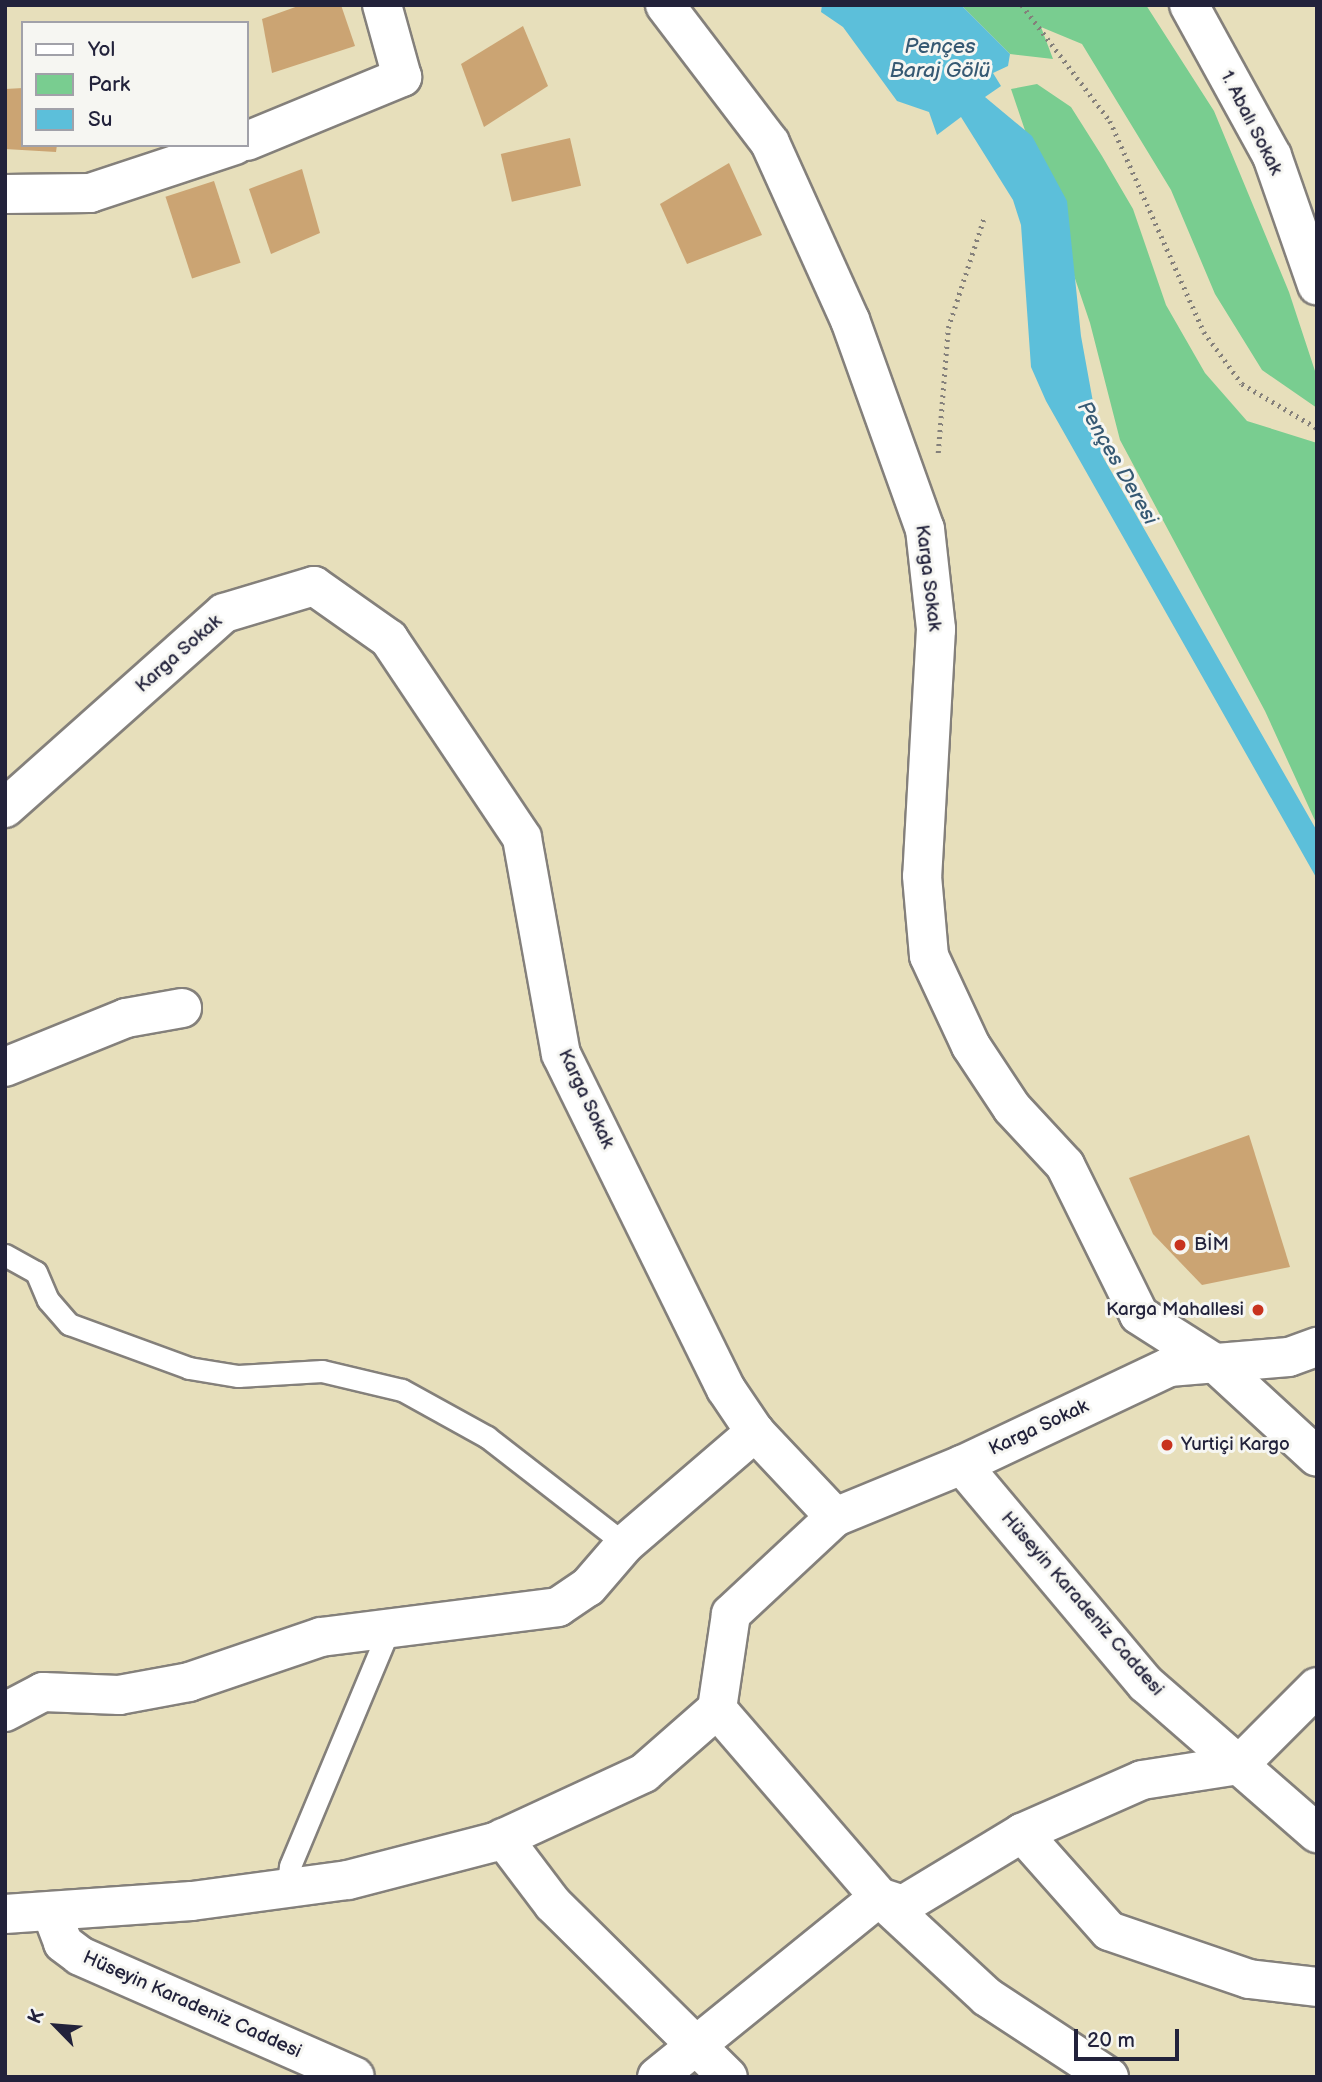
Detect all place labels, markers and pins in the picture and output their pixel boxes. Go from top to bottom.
place label: BİM [1194,1234,1229,1256]
marker: BİM [1172,1237,1188,1253]
place label: Karga Mahallesi [1106,1299,1244,1321]
marker: Karga Mahallesi [1250,1302,1266,1318]
place label: Yurtiçi Kargo [1181,1434,1290,1456]
marker: Yurtiçi Kargo [1159,1437,1175,1453]

